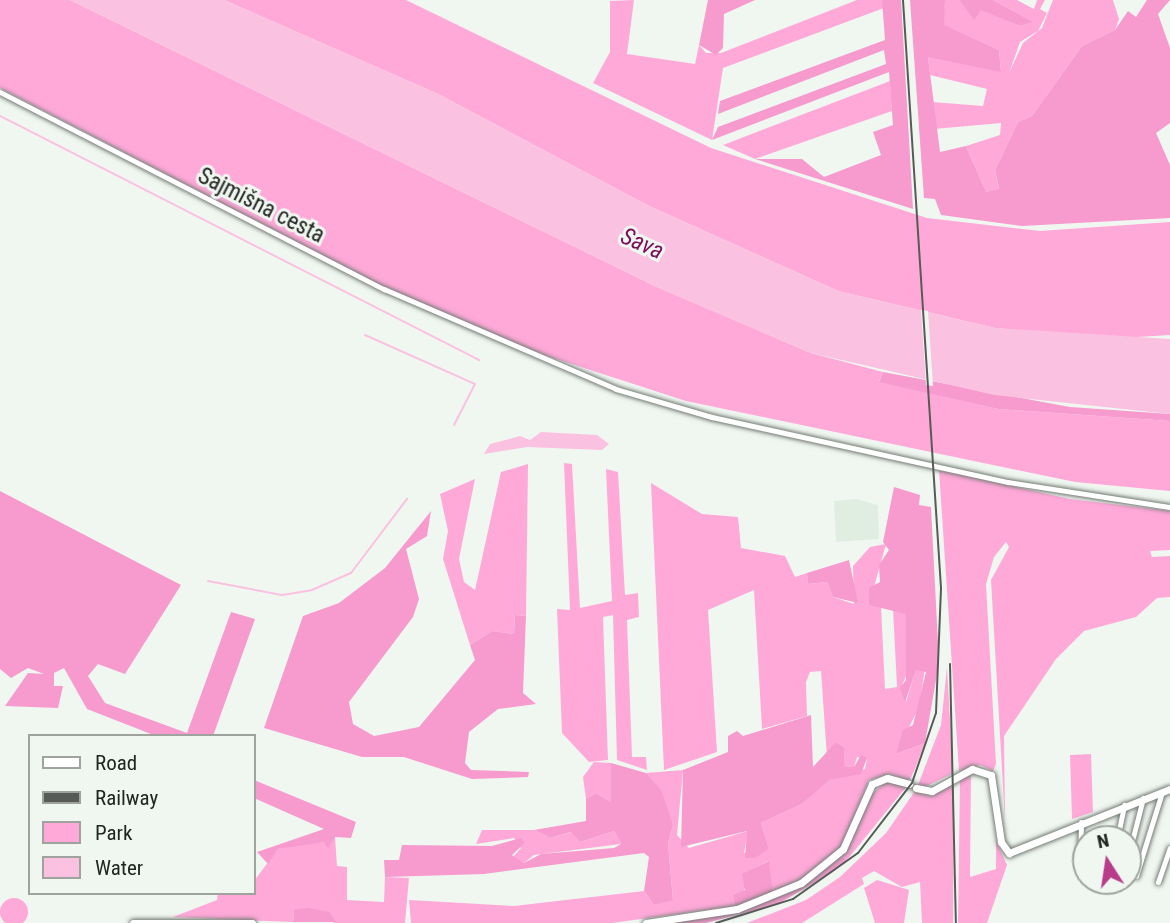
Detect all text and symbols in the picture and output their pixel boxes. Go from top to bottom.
street label: Sajmišna cesta [193,162,329,250]
water label: Sava [616,222,668,266]
legend [28,734,256,895]
text: Road [95,751,137,775]
text: Railway [95,786,158,810]
text: Park [95,821,132,845]
north arrow [1072,825,1142,895]
text: N [1095,828,1111,853]
text: Water [95,856,143,880]

